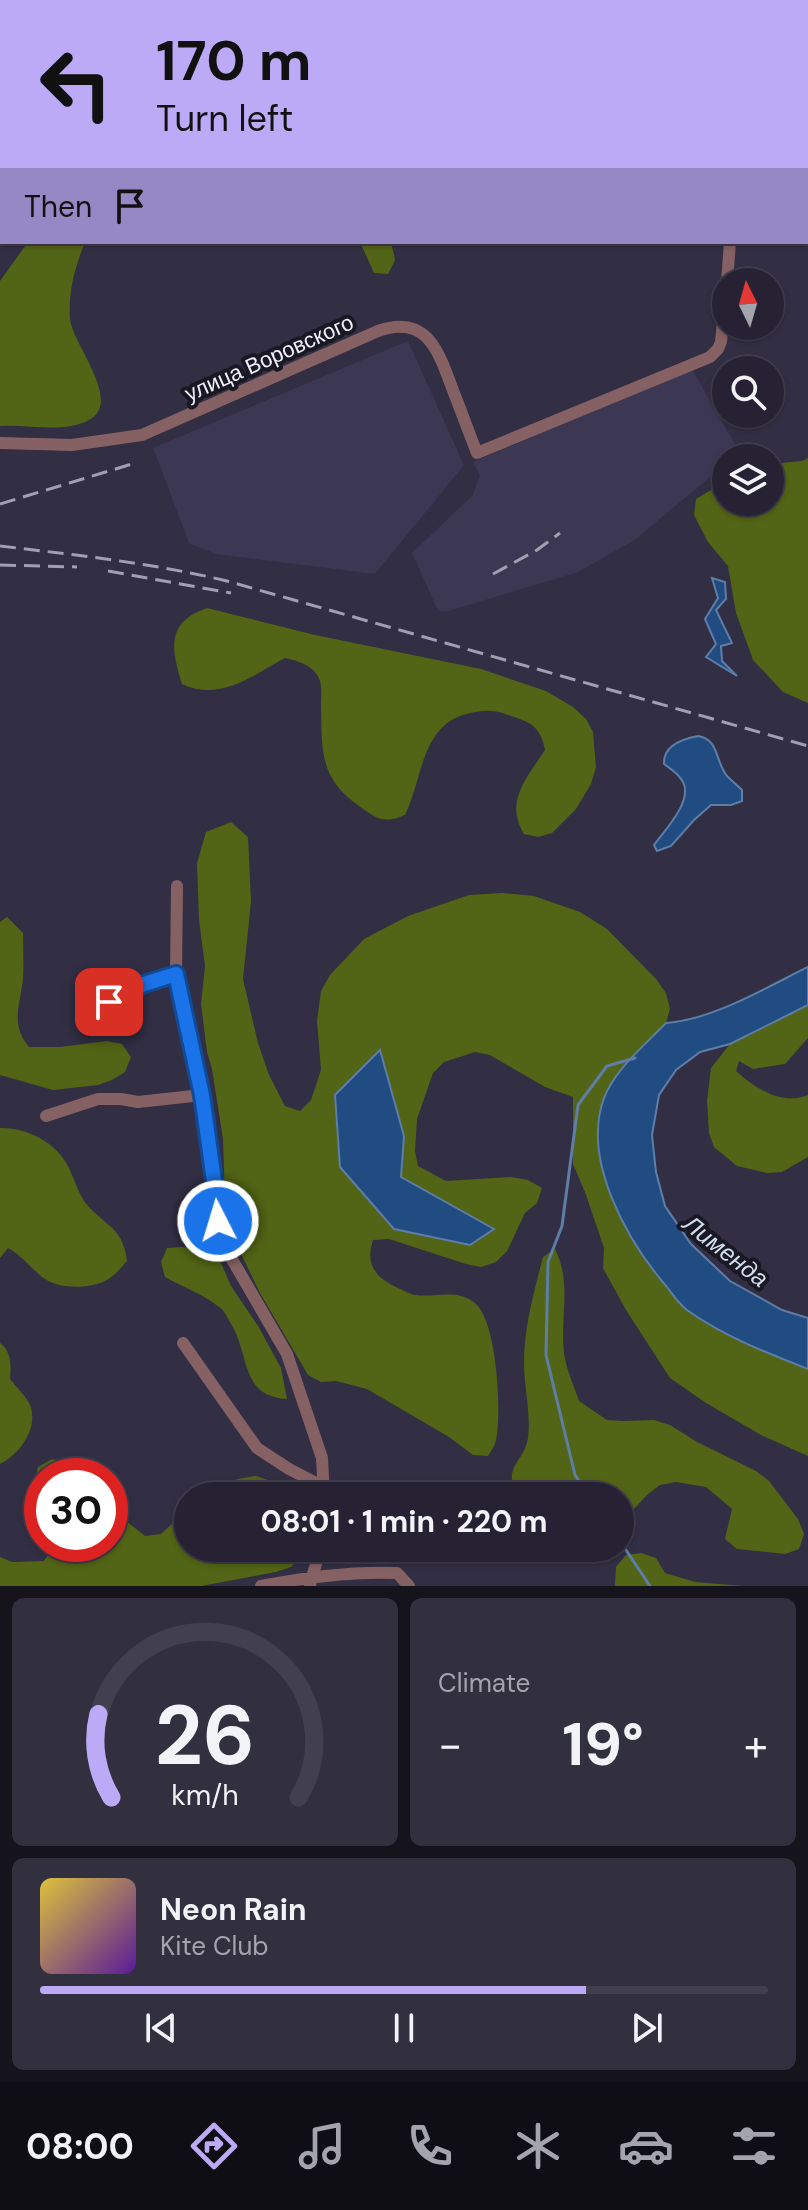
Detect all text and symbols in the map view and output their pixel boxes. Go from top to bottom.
text: 170 m [156,24,311,97]
icon: left [24,32,128,136]
text: Turn left [156,95,293,142]
icon: arrive [108,184,152,228]
text: Then [24,187,92,226]
north arrow [712,268,784,340]
map controls [712,268,784,516]
street label: улица Воровского [180,308,358,408]
button: search [712,356,784,428]
button: layers [712,444,784,516]
pin [75,968,143,1036]
icon: arrive [87,980,131,1024]
position arrow [176,1179,260,1263]
water label: Лименда [676,1207,775,1294]
speed limit sign: 30 [24,1458,128,1562]
text: 08:01 · 1 min · 220 m [261,1502,547,1541]
text: Climate [438,1666,530,1700]
text: 26 [155,1681,255,1790]
text: 19° [562,1705,644,1784]
text: − [438,1716,462,1774]
text: + [744,1716,768,1774]
text: km/h [171,1777,239,1814]
text: Neon Rain [160,1890,306,1929]
text: Kite Club [160,1929,269,1963]
icon: previous [139,2006,183,2050]
icon: pause [382,2006,426,2050]
icon: next [625,2006,669,2050]
icon: directions [186,2118,242,2174]
icon: music [294,2118,350,2174]
icon: phone [402,2118,458,2174]
icon: climate [510,2118,566,2174]
icon: car [618,2118,674,2174]
icon: filters [726,2118,782,2174]
text: 08:00 [26,2123,134,2170]

